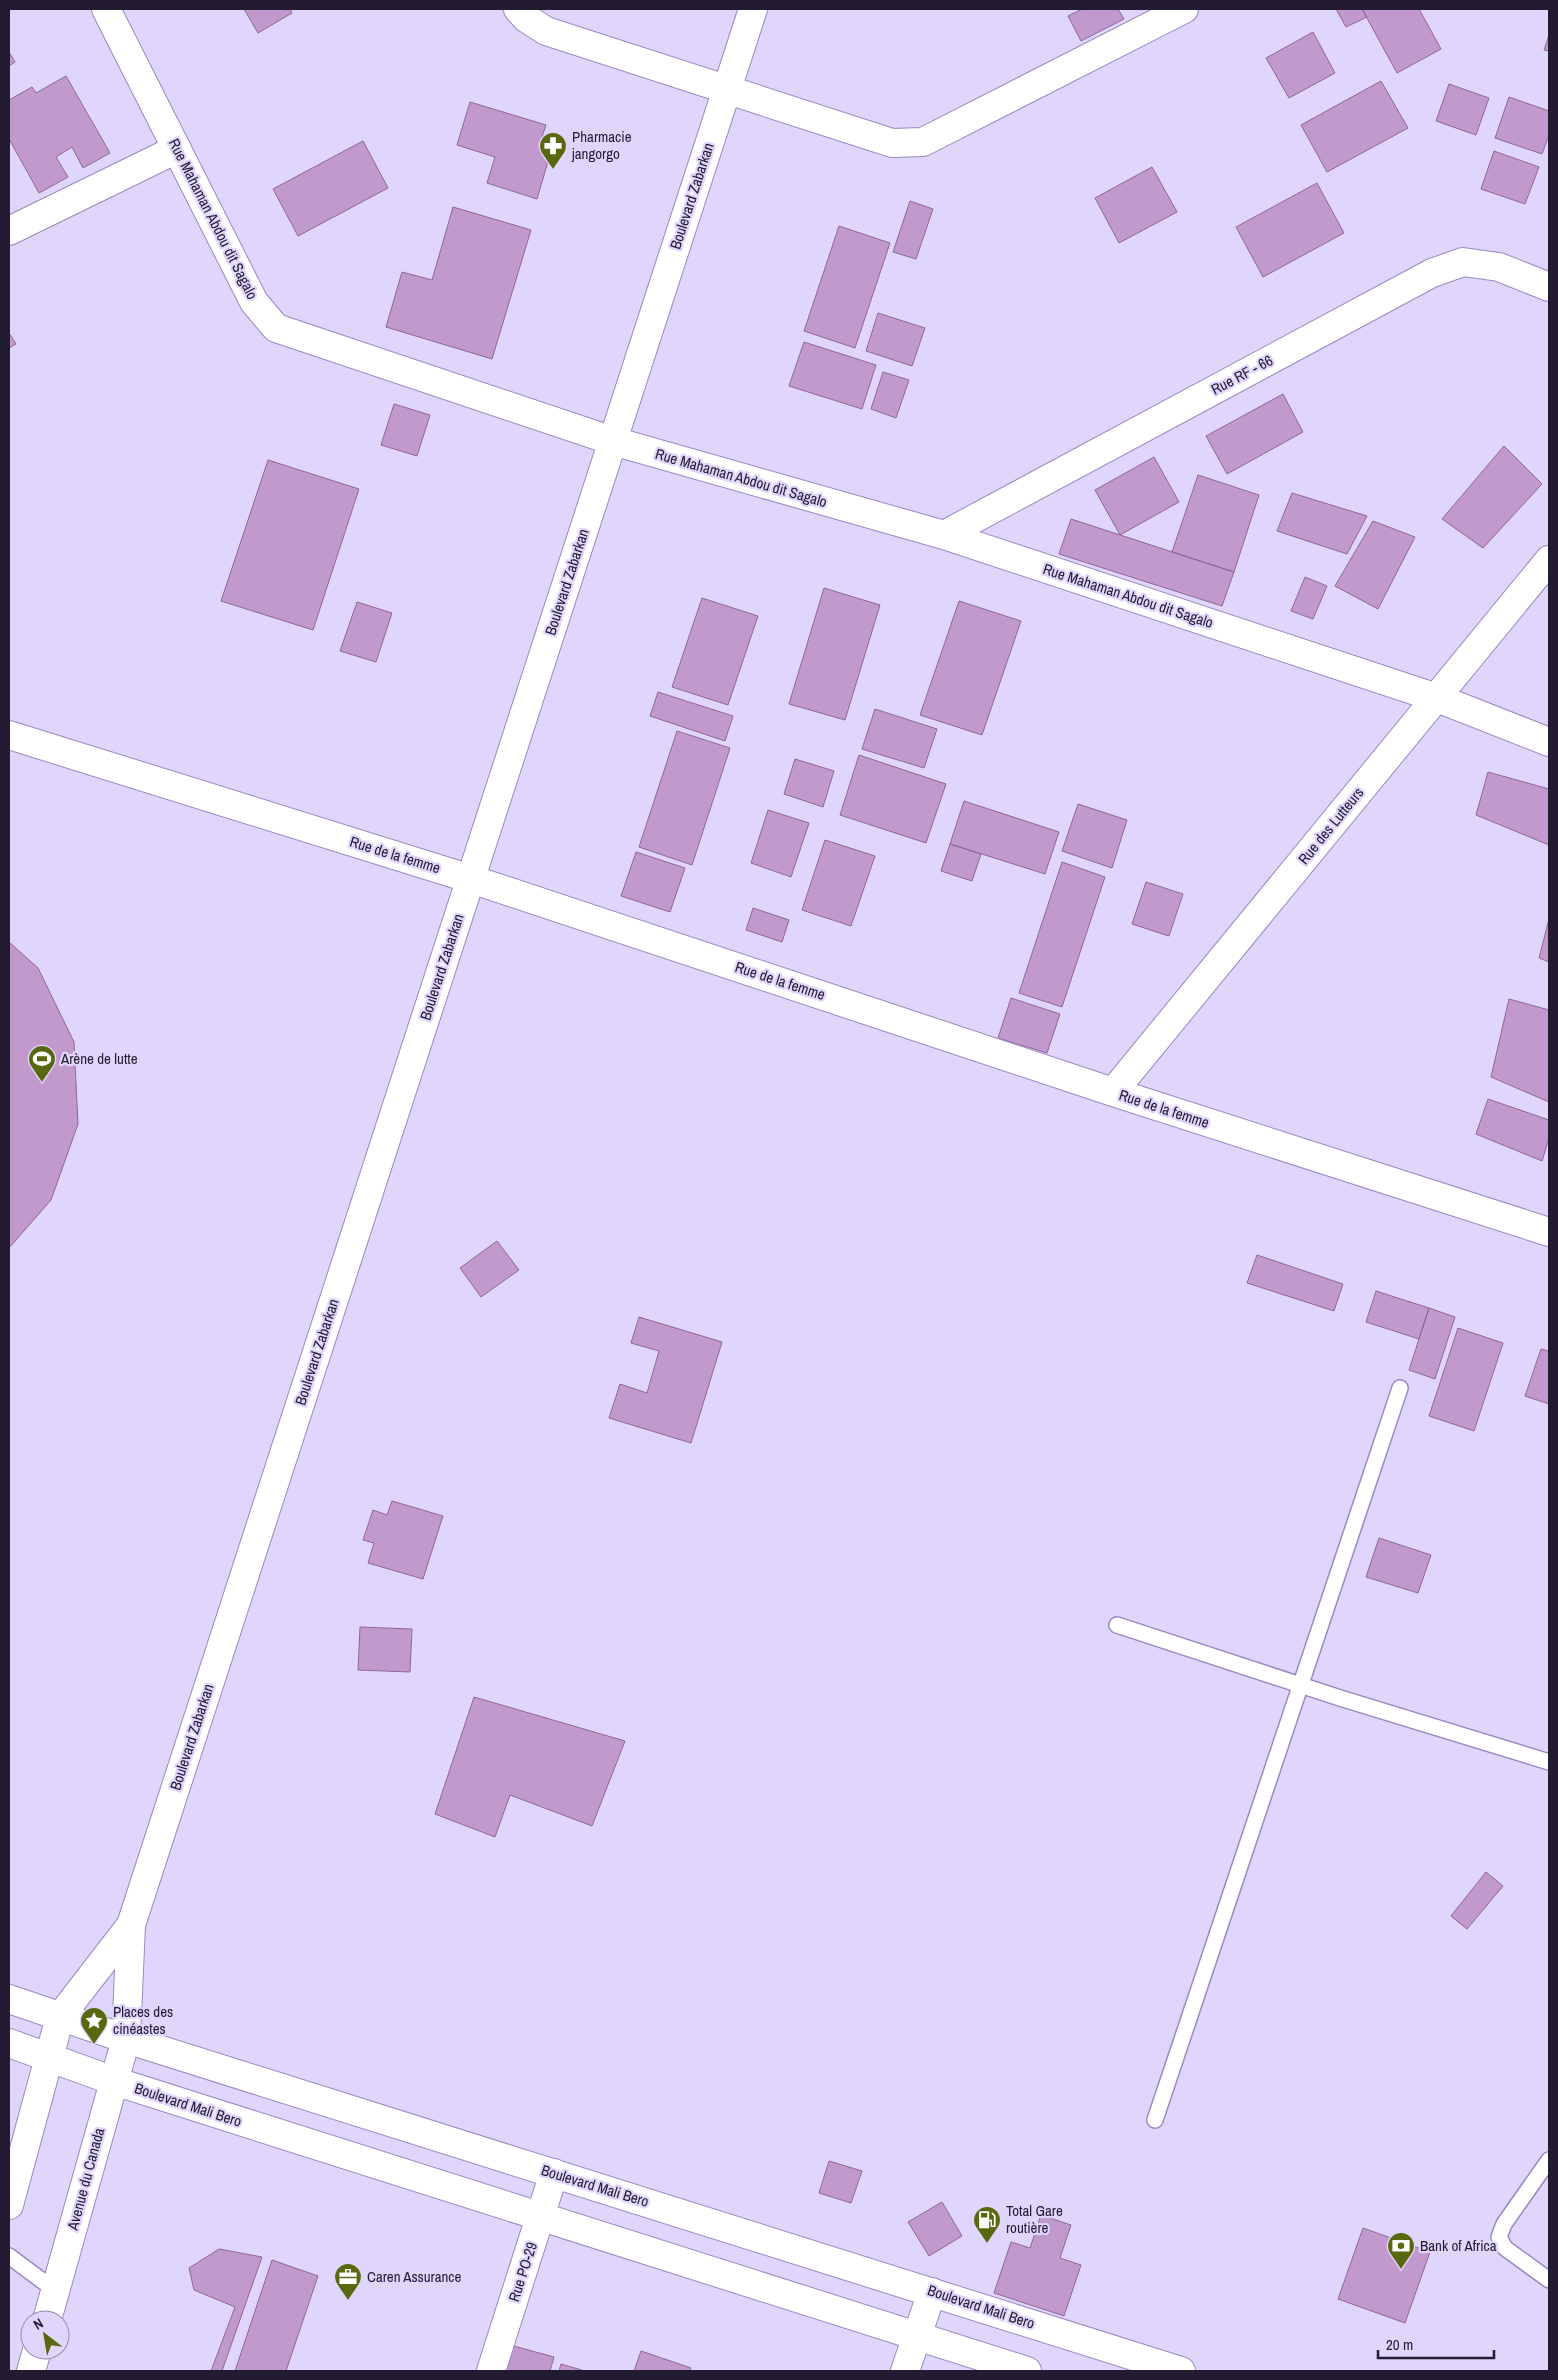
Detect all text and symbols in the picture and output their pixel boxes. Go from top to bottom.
place label: Pharmacie jangorgo [571,126,632,164]
pharmacy icon: Pharmacie jangorgo [538,131,568,170]
street label: Rue Mahaman Abdou dit Sagalo [164,135,263,303]
street label: Boulevard Zabarkan [664,140,719,252]
street label: Rue RF - 66 [1207,349,1276,400]
street label: Rue Mahaman Abdou dit Sagalo [653,443,830,512]
street label: Boulevard Zabarkan [539,526,594,638]
street label: Rue Mahaman Abdou dit Sagalo [1040,558,1216,633]
street label: Rue des Lutteurs [1293,783,1368,869]
street label: Rue de la femme [347,831,443,878]
street label: Boulevard Zabarkan [414,911,469,1023]
street label: Rue de la femme [732,956,828,1005]
sports icon: Arène de lutte [27,1044,57,1083]
place label: Arène de lutte [60,1048,138,1069]
street label: Rue de la femme [1116,1084,1212,1133]
street label: Boulevard Zabarkan [289,1296,344,1408]
street label: Boulevard Zabarkan [164,1681,219,1793]
place label: Places des cinéastes [113,2001,173,2039]
place icon: Places des cinéastes [79,2006,109,2045]
street label: Boulevard Mali Bero [132,2077,245,2132]
street label: Avenue du Canada [62,2125,109,2233]
street label: Boulevard Mali Bero [539,2159,652,2212]
place label: Total Gare routière [1006,2200,1063,2238]
fuel station icon: Total Gare routière [972,2205,1002,2244]
bank icon: Bank of Africa [1386,2231,1416,2270]
place label: Bank of Africa [1420,2235,1497,2256]
street label: Rue PO-29 [503,2239,542,2304]
office icon: Caren Assurance [333,2262,363,2301]
place label: Caren Assurance [367,2266,462,2287]
street label: Boulevard Mali Bero [925,2279,1038,2334]
north arrow [20,2310,70,2360]
text: N [30,2314,46,2334]
scale bar [1378,2328,1494,2360]
text: 20 m [1386,2334,1413,2355]

